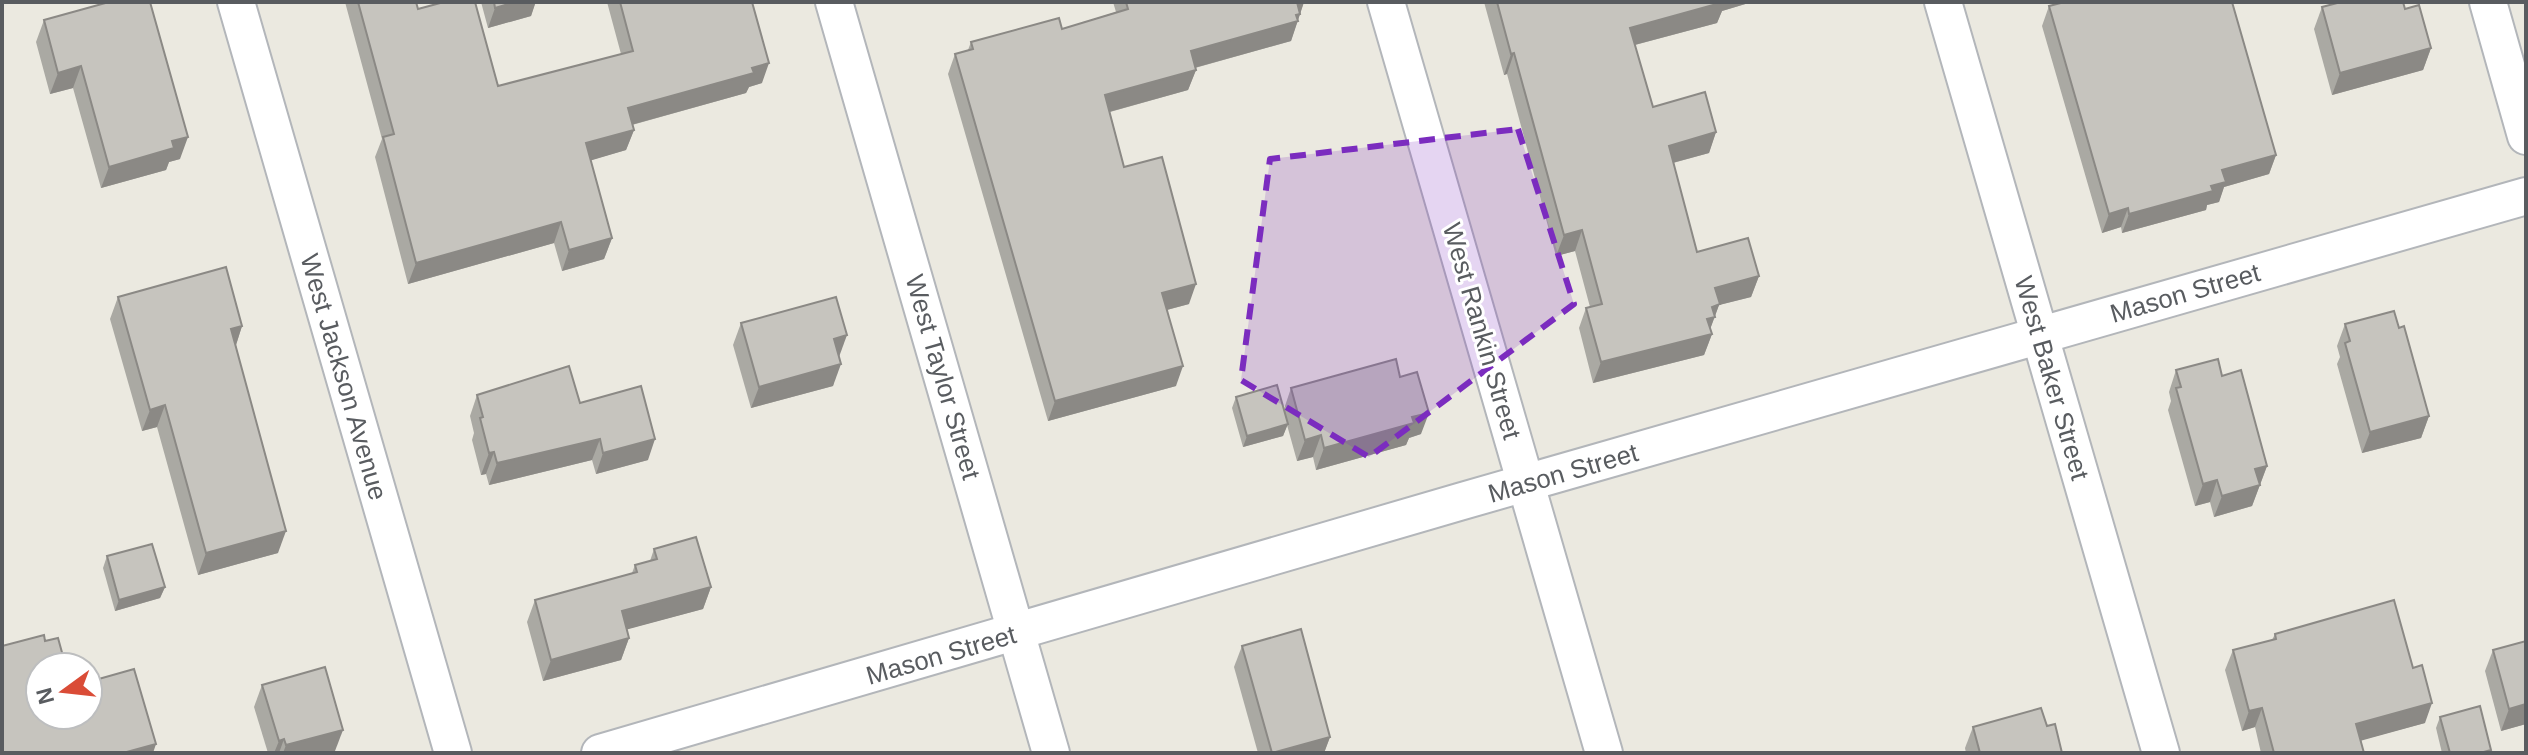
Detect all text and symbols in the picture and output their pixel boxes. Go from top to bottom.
street label: West Rankin Street [1437,219,1527,443]
street label: West Jackson Avenue [294,250,394,504]
street label: Mason Street [2107,257,2264,329]
street label: West Taylor Street [899,271,987,484]
street label: West Baker Street [2009,273,2096,484]
street label: Mason Street [1485,437,1642,509]
street label: Mason Street [863,619,1020,691]
north arrow [24,651,104,731]
text: N [31,685,59,707]

